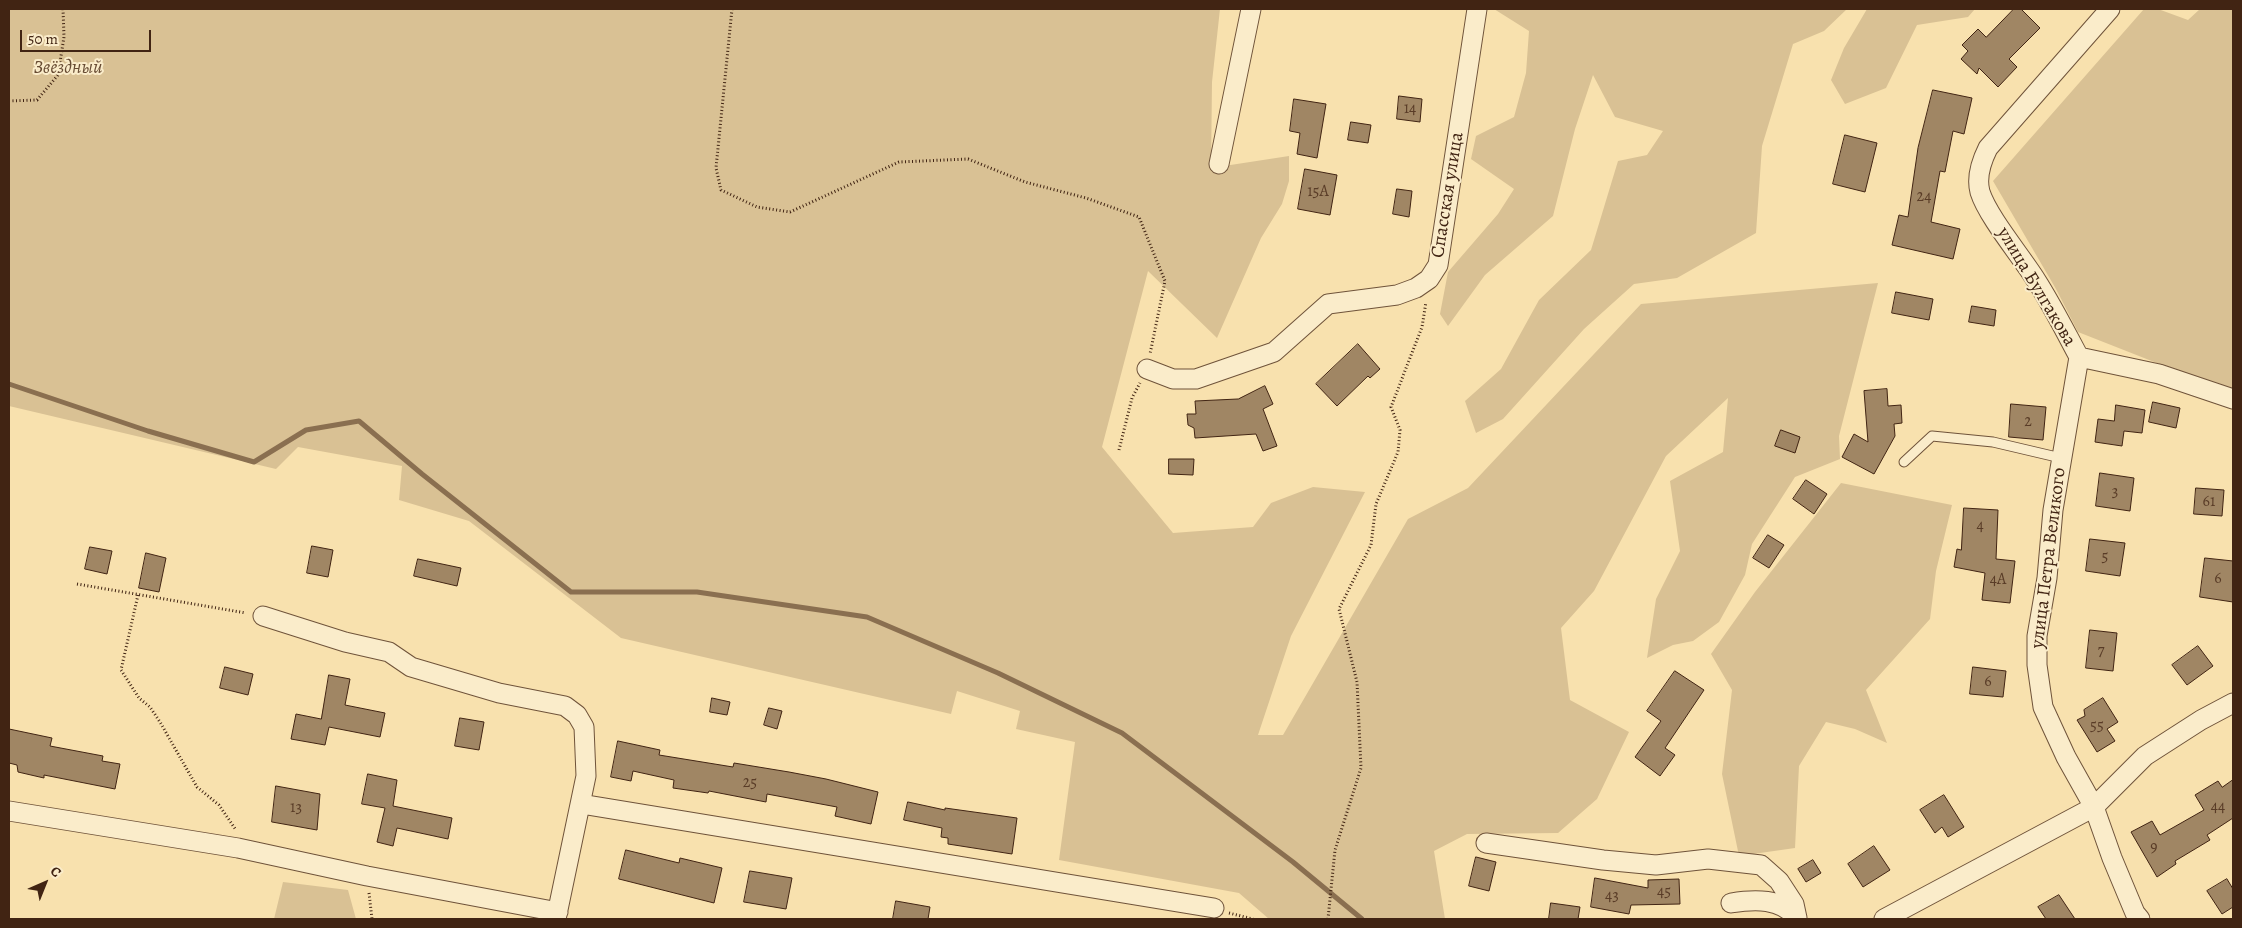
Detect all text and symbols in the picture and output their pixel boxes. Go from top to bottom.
scale bar [22,20,154,52]
text: 50 m [28,29,58,49]
park label: Звёздный [34,57,102,79]
house number: 14 [1404,99,1416,119]
street label: Спасская улица [1427,131,1469,259]
house number: 15А [1307,182,1329,202]
house number: 24 [1917,187,1931,207]
street label: улица Булгакова [1991,223,2081,351]
house number: 2 [2024,412,2032,432]
street label: улица Петра Великого [2027,466,2071,650]
house number: 3 [2112,482,2118,502]
house number: 61 [2203,492,2215,512]
house number: 4 [1976,516,1984,536]
house number: 5 [2102,547,2108,567]
house number: 6 [2214,569,2222,589]
house number: 4А [1990,570,2006,590]
house number: 7 [2098,641,2104,661]
house number: 6 [1984,672,1992,692]
house number: 55 [2090,716,2104,736]
house number: 25 [743,773,757,793]
house number: 44 [2211,797,2225,817]
house number: 13 [290,798,302,818]
house number: 9 [2150,838,2158,858]
north arrow [20,858,70,908]
text: С [46,862,65,882]
house number: 45 [1657,882,1671,902]
house number: 43 [1605,886,1619,906]

